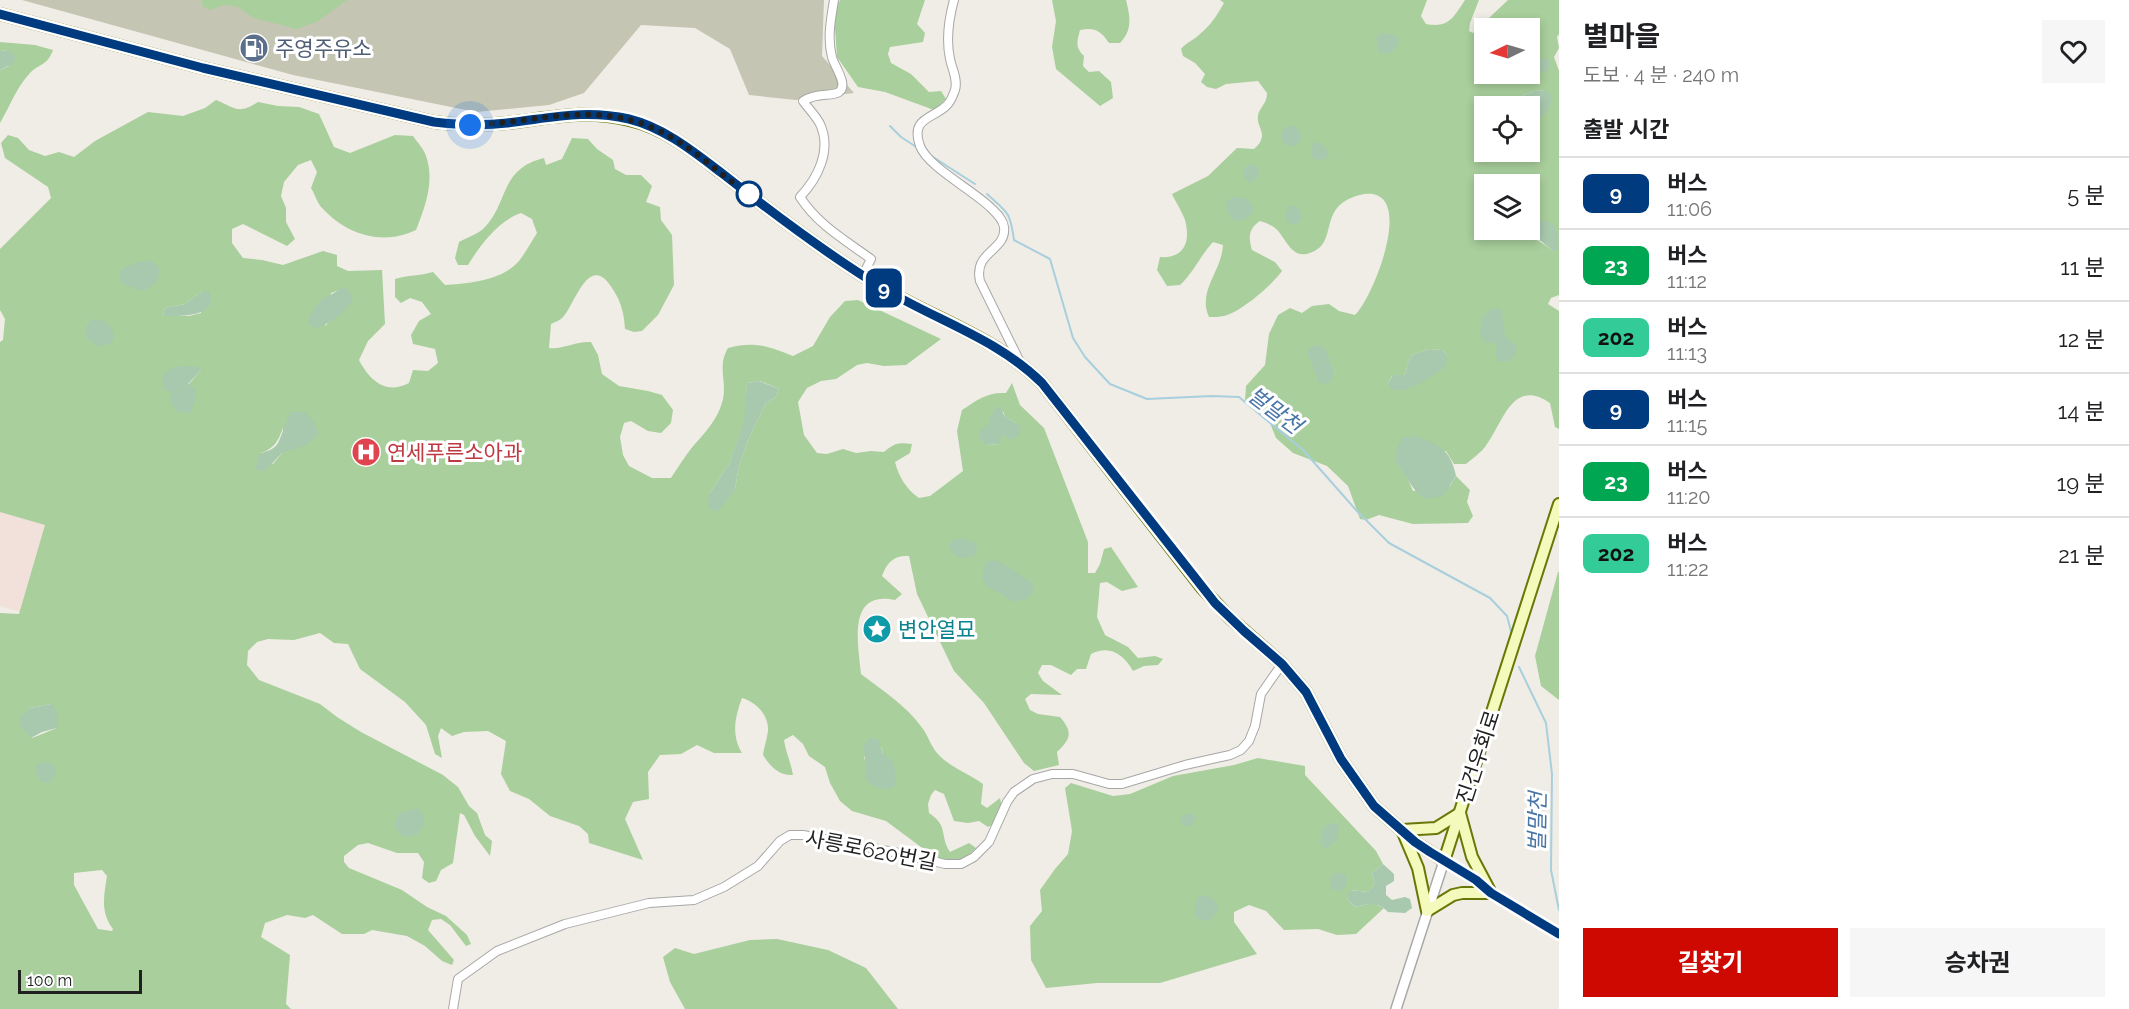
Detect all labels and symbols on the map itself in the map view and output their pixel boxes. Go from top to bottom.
north arrow [1474,18,1540,84]
fuel station icon: 주영주유소 [238,32,270,64]
place label: 주영주유소 [275,36,372,61]
your location [455,110,485,140]
unlabelled marker [736,181,762,207]
line badge: 9 [864,268,904,308]
water label: 벌말천 [1243,381,1309,440]
hospital icon: 연세푸른소아과 [350,436,382,468]
place label: 연세푸른소아과 [387,440,522,465]
place icon: 변안열묘 [861,613,893,645]
place label: 변안열묘 [898,617,975,642]
street label: 진건우회로 [1451,707,1505,807]
water label: 벌말천 [1523,789,1551,853]
street label: 사릉로620번길 [803,825,939,875]
scale bar [18,967,142,994]

